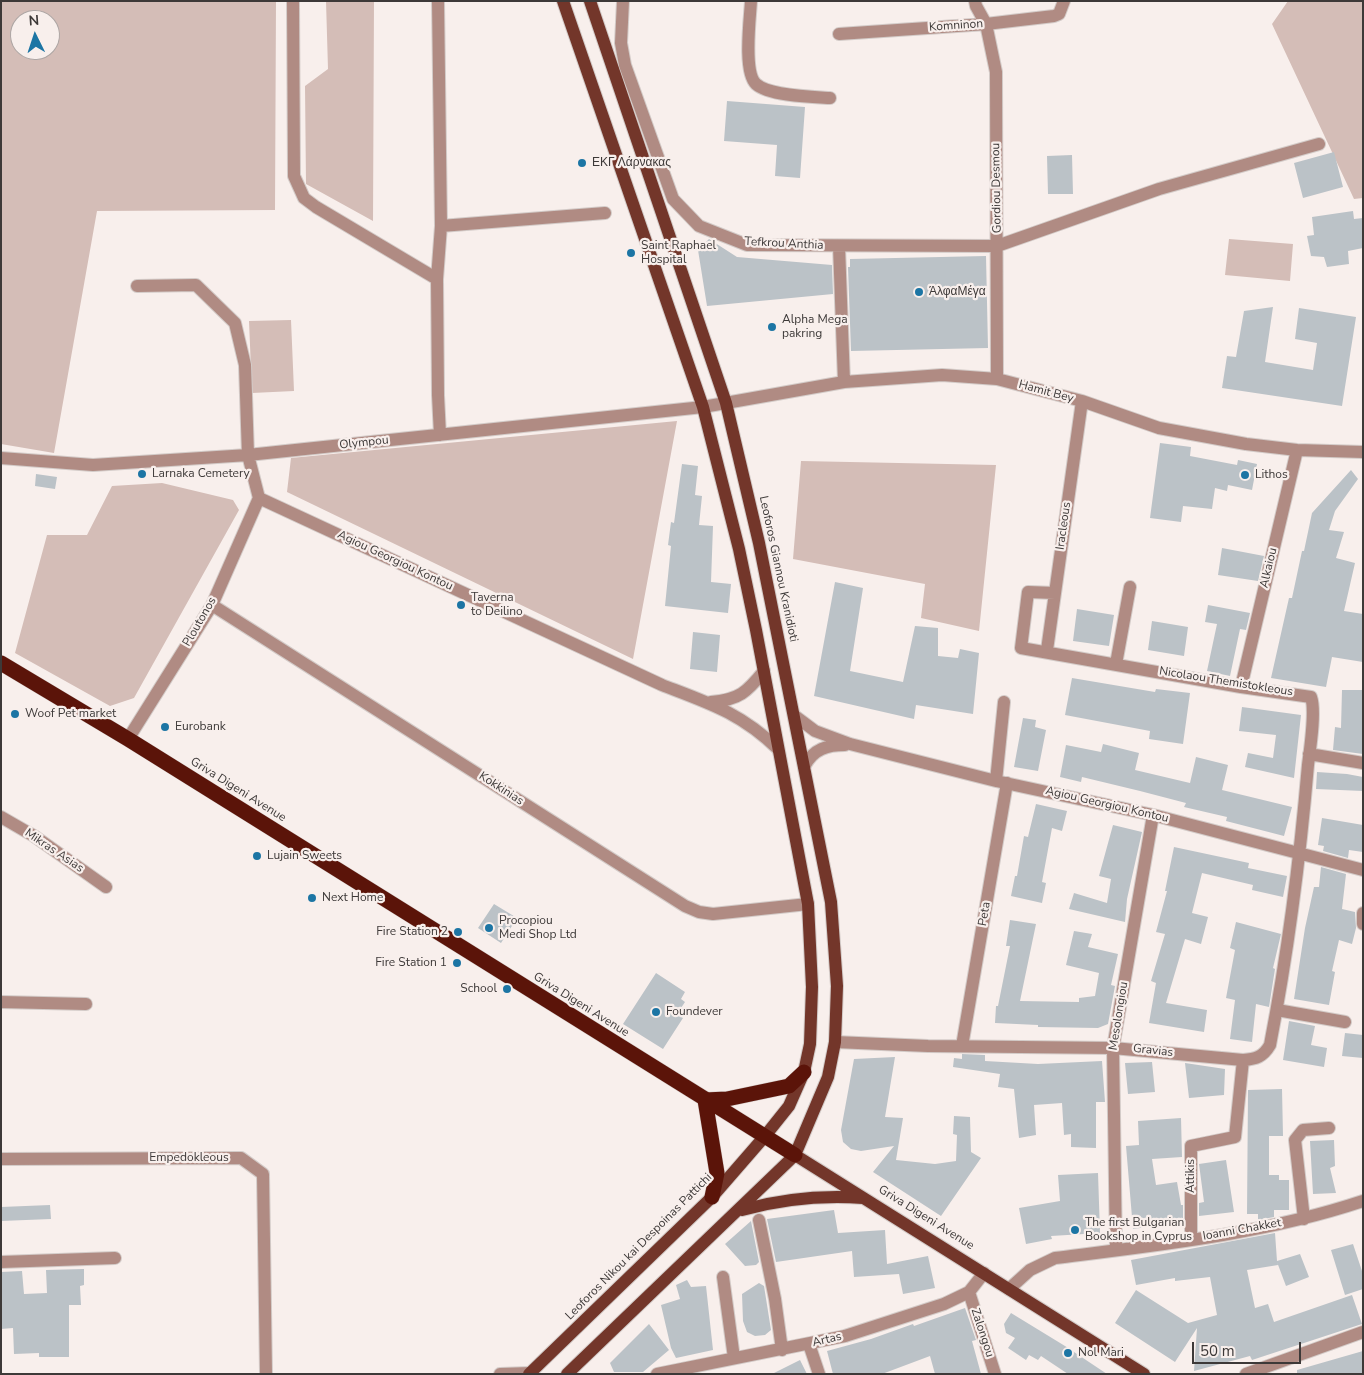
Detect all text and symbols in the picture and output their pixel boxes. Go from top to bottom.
north arrow [10,10,60,60]
text: N [28,11,40,30]
street label: Komninon [928,17,984,35]
street label: Gordiou Desmou [989,143,1005,233]
place label: ΕΚΓ Λάρνακας [592,156,671,170]
marker: ΕΚΓ Λάρνακας [576,157,588,169]
street label: Tefkrou Anthia [744,235,824,253]
place label: Saint Raphael Hospital [641,239,716,267]
marker: Saint Raphael Hospital [625,247,637,259]
place label: ΆλφαΜέγα [929,285,986,299]
marker: ΆλφαΜέγα [913,286,925,298]
place label: Alpha Mega pakring [782,313,848,341]
marker: Alpha Mega pakring [766,321,778,333]
street label: Hamit Bey [1017,378,1075,406]
street label: Olympou [339,433,389,453]
place label: Larnaka Cemetery [152,467,250,481]
marker: Larnaka Cemetery [136,468,148,480]
place label: Lithos [1255,468,1288,482]
marker: Lithos [1239,469,1251,481]
street label: Leoforos Giannou Kranidioti [755,495,801,643]
street label: Iracleous [1054,501,1074,551]
street label: Agiou Georgiou Kontou [335,528,455,594]
street label: Alkaiou [1257,547,1281,589]
place label: Taverna to Deilino [471,591,523,619]
street label: Ploutonos [180,595,220,649]
marker: Taverna to Deilino [455,599,467,611]
street label: Nicolaou Themistokleous [1158,664,1294,700]
place label: Woof Pet market [25,707,116,721]
marker: Woof Pet market [9,708,21,720]
place label: Eurobank [175,720,226,734]
marker: Eurobank [159,721,171,733]
street label: Griva Digeni Avenue [188,755,288,825]
street label: Kokkinias [476,769,526,809]
street label: Agiou Georgiou Kontou [1044,784,1170,826]
street label: Mikras Asias [22,826,86,876]
place label: Lujain Sweets [267,849,342,863]
marker: Lujain Sweets [251,850,263,862]
place label: Next Home [322,891,383,905]
marker: Next Home [306,892,318,904]
street label: Peta [976,901,994,927]
place label: Procopiou Medi Shop Ltd [499,914,577,942]
marker: Procopiou Medi Shop Ltd [483,922,495,934]
place label: Fire Station 2 [376,925,448,939]
marker: Fire Station 2 [452,926,464,938]
place label: Fire Station 1 [375,956,447,970]
marker: Fire Station 1 [451,957,463,969]
street label: Griva Digeni Avenue [531,970,631,1040]
street label: Mesolongiou [1106,981,1132,1051]
place label: School [460,982,497,996]
marker: School [501,983,513,995]
place label: Foundever [666,1005,723,1019]
marker: Foundever [650,1006,662,1018]
street label: Gravias [1132,1042,1174,1060]
street label: Empedokleous [149,1151,229,1165]
street label: Attikis [1184,1159,1198,1193]
street label: Leoforos Nikou kai Despoinas Pattichi [563,1171,715,1323]
street label: Griva Digeni Avenue [876,1183,976,1253]
place label: The first Bulgarian Bookshop in Cyprus [1085,1216,1192,1244]
street label: Ioanni Chakket [1202,1216,1282,1244]
marker: The first Bulgarian Bookshop in Cyprus [1069,1224,1081,1236]
street label: Zalongou [967,1307,997,1359]
street label: Artas [811,1330,843,1350]
scale bar [1194,1332,1303,1364]
text: 50 m [1200,1341,1235,1361]
place label: Nol Mari [1078,1346,1124,1360]
marker: Nol Mari [1062,1347,1074,1359]

